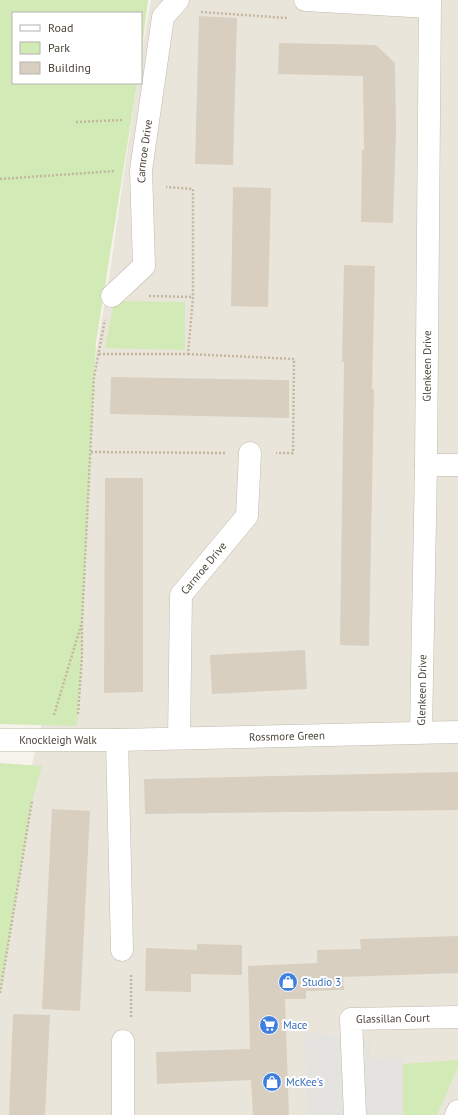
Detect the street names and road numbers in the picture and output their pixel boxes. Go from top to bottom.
street label: Carnroe Drive [134,118,155,183]
street label: Glenkeen Drive [420,330,434,402]
street label: Carnroe Drive [177,539,230,597]
street label: Glenkeen Drive [414,654,429,726]
street label: Rossmore Green [249,728,325,744]
street label: Knockleigh Walk [19,733,98,747]
street label: Glassillan Court [356,1011,430,1026]

